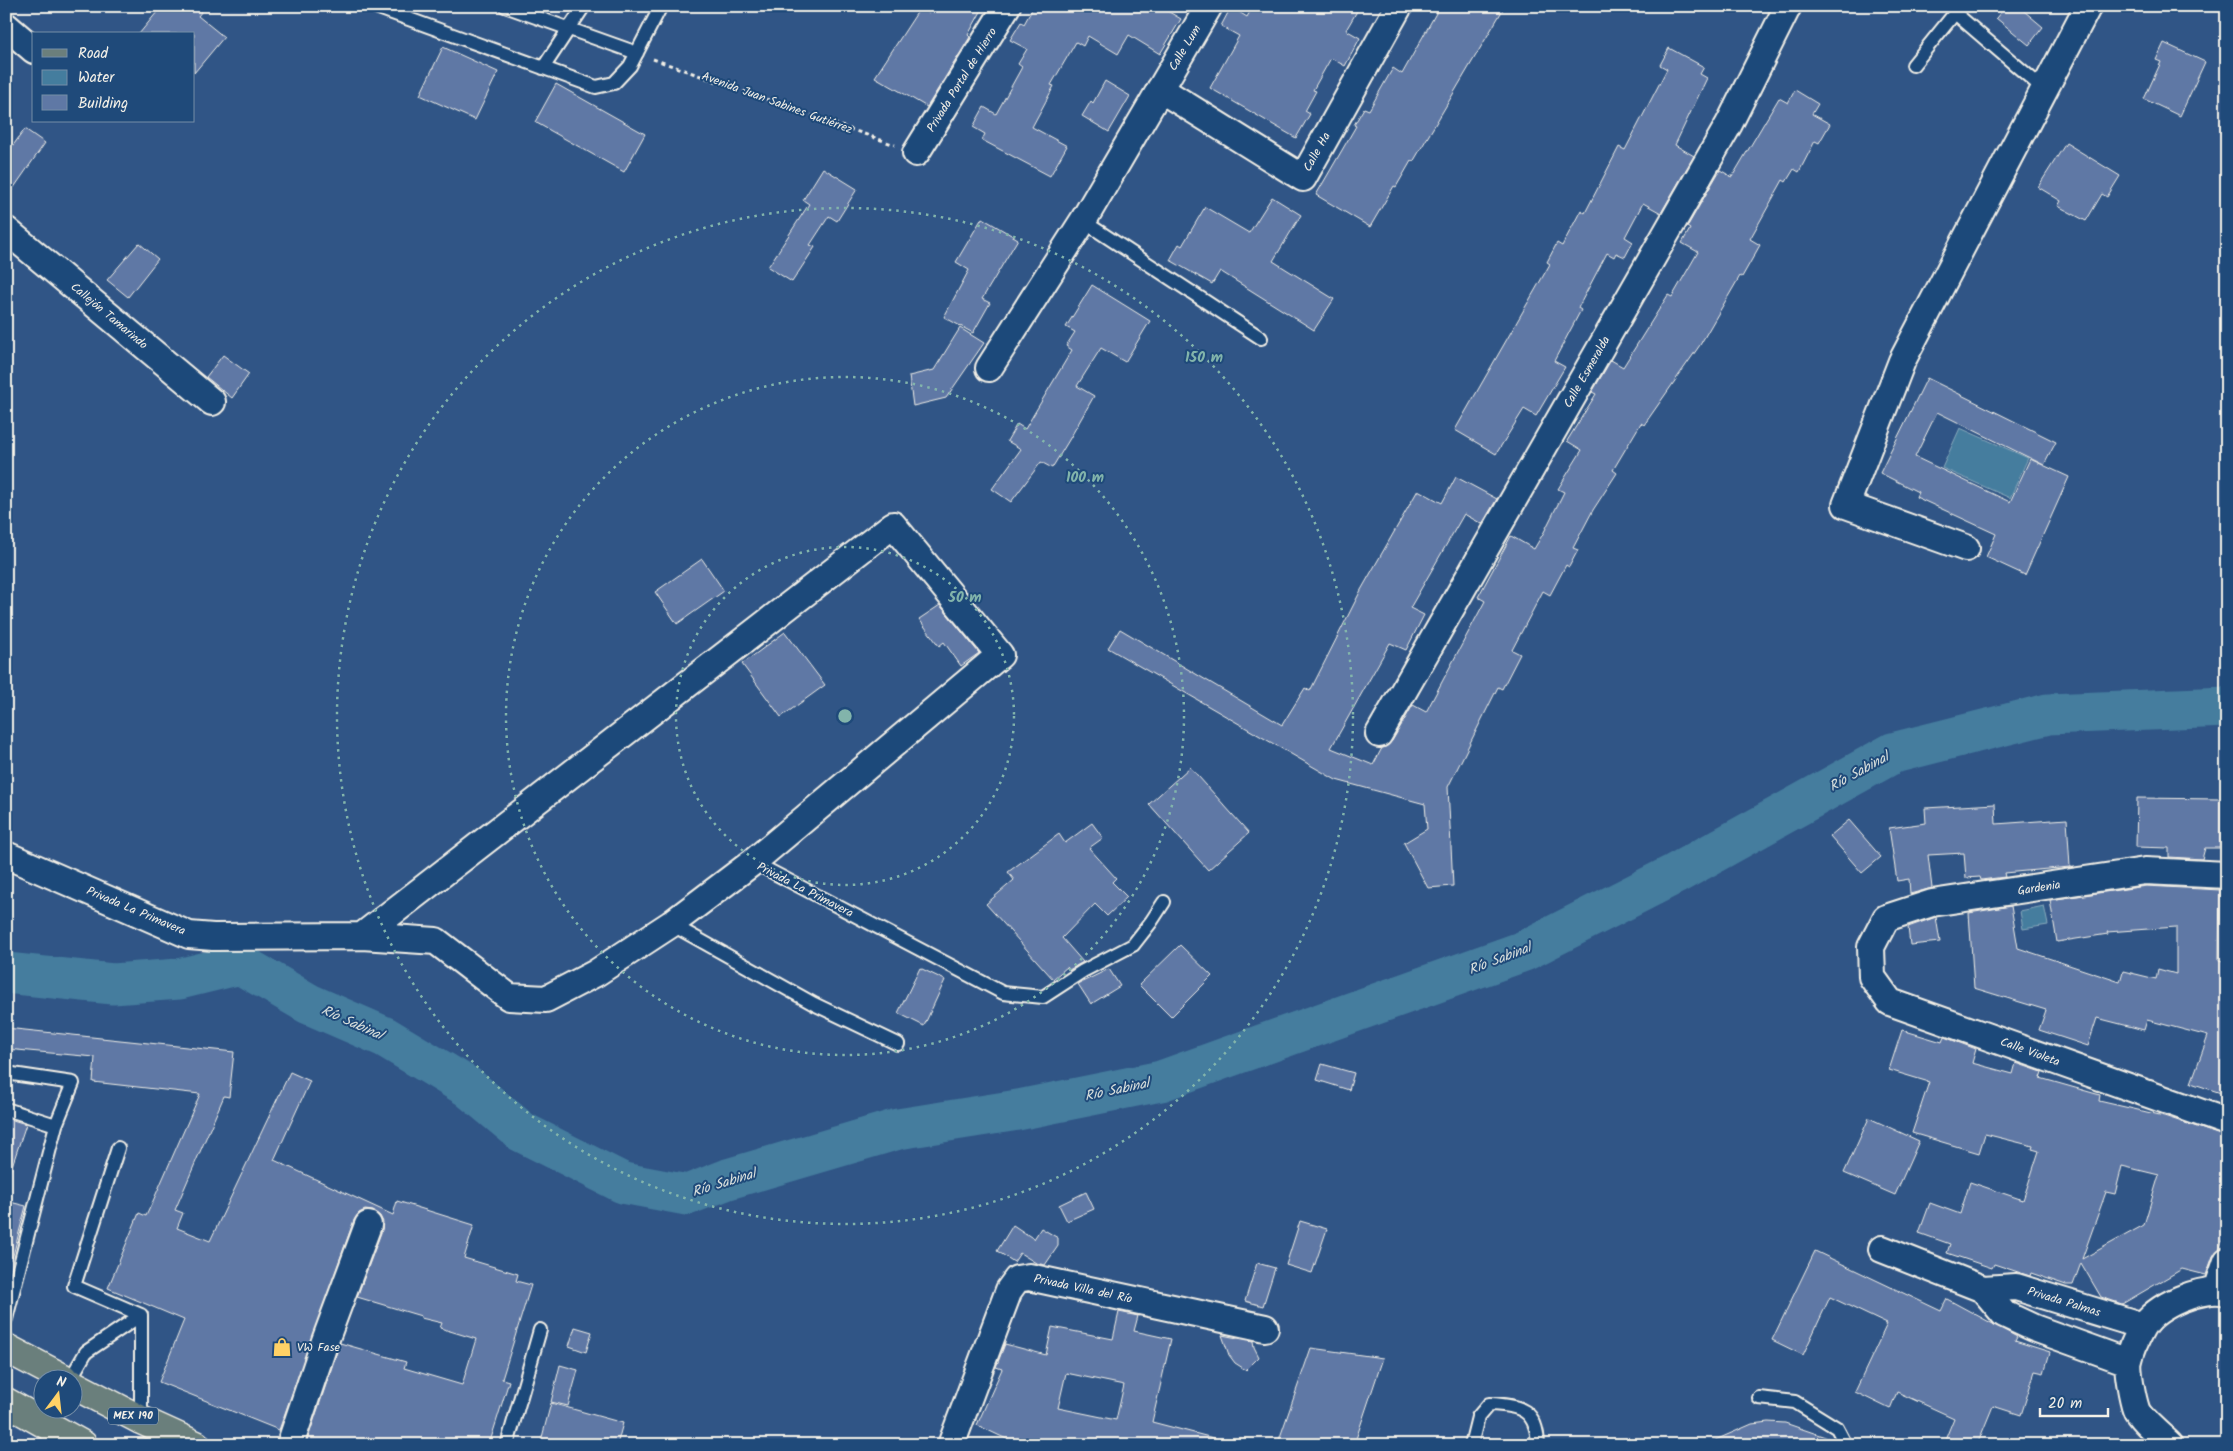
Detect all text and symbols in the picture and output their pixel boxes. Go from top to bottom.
street label: Calle Lum [1164,21,1206,75]
street label: Privada Portal de Hierro [922,24,1002,136]
legend [32,32,195,122]
text: Road [78,42,109,66]
text: Water [78,66,115,90]
street label: Avenida Juan Sabines Gutiérrez [699,67,855,139]
text: Building [78,92,128,116]
street label: Calle Ha [1298,128,1336,175]
street label: Callejón Tamarindo [66,278,152,354]
street label: Calle Esmeralda [1559,332,1615,411]
text: 150 m [1185,346,1223,370]
text: 100 m [1066,466,1104,490]
text: 50 m [947,586,982,610]
centre of rings [836,707,854,725]
water label: Río Sabinal [1825,745,1895,798]
street label: Privada La Primavera [753,857,857,923]
street label: Gardenia [2016,875,2062,901]
street label: Privada La Primavera [83,882,189,941]
water label: Río Sabinal [1465,936,1537,981]
water label: Río Sabinal [318,1000,389,1047]
street label: Calle Violeta [1998,1032,2063,1072]
water label: Río Sabinal [1083,1072,1154,1108]
water label: Río Sabinal [689,1162,761,1203]
street label: Privada Villa del Río [1032,1269,1134,1309]
street label: Privada Palmas [2025,1282,2103,1322]
shop icon: VW Fase [271,1336,293,1358]
place label: VW Fase [297,1338,341,1357]
north arrow [32,1368,82,1418]
text: N [54,1371,68,1394]
scale bar [2040,1386,2108,1418]
text: 20 m [2048,1392,2082,1416]
road number: MEX 190 [108,1408,158,1424]

